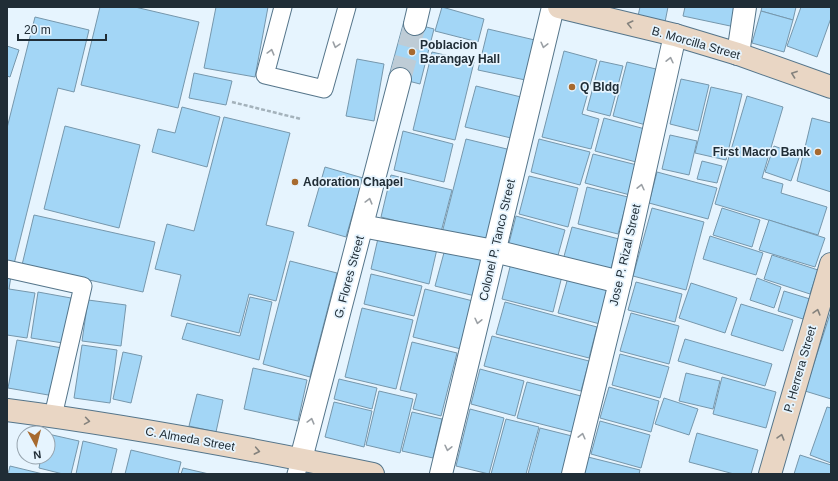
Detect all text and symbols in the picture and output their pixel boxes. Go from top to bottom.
scale bar [18,16,106,42]
one-way arrow [627,21,633,29]
text: 20 m [24,23,51,37]
street label: B. Morcilla Street [650,24,742,63]
place label: Poblacion Barangay Hall [420,38,500,66]
one-way arrow [332,41,341,48]
one-way arrow [540,42,548,48]
marker: Poblacion Barangay Hall [407,47,417,57]
one-way arrow [267,48,275,55]
one-way arrow [665,57,673,63]
one-way arrow [791,71,798,79]
place label: Q Bldg [580,80,619,94]
marker: Q Bldg [567,82,577,92]
place label: First Macro Bank [713,145,810,159]
marker: First Macro Bank [813,147,823,157]
place label: Adoration Chapel [303,175,403,189]
marker: Adoration Chapel [290,177,300,187]
street label: Colonel P. Tanco Street [476,177,518,302]
one-way arrow [636,184,645,191]
one-way arrow [364,197,372,204]
street label: Jose P. Rizal Street [607,202,644,307]
street label: G. Flores Street [331,234,367,320]
one-way arrow [812,308,821,315]
one-way arrow [474,318,482,324]
street label: P. Herrera Street [781,324,819,414]
one-way arrow [84,416,90,425]
one-way arrow [306,418,315,425]
street label: C. Almeda Street [144,424,237,454]
north arrow [16,425,56,465]
one-way arrow [577,433,586,440]
one-way arrow [776,433,785,440]
one-way arrow [444,444,452,451]
one-way arrow [254,446,260,454]
text: N [32,448,42,461]

